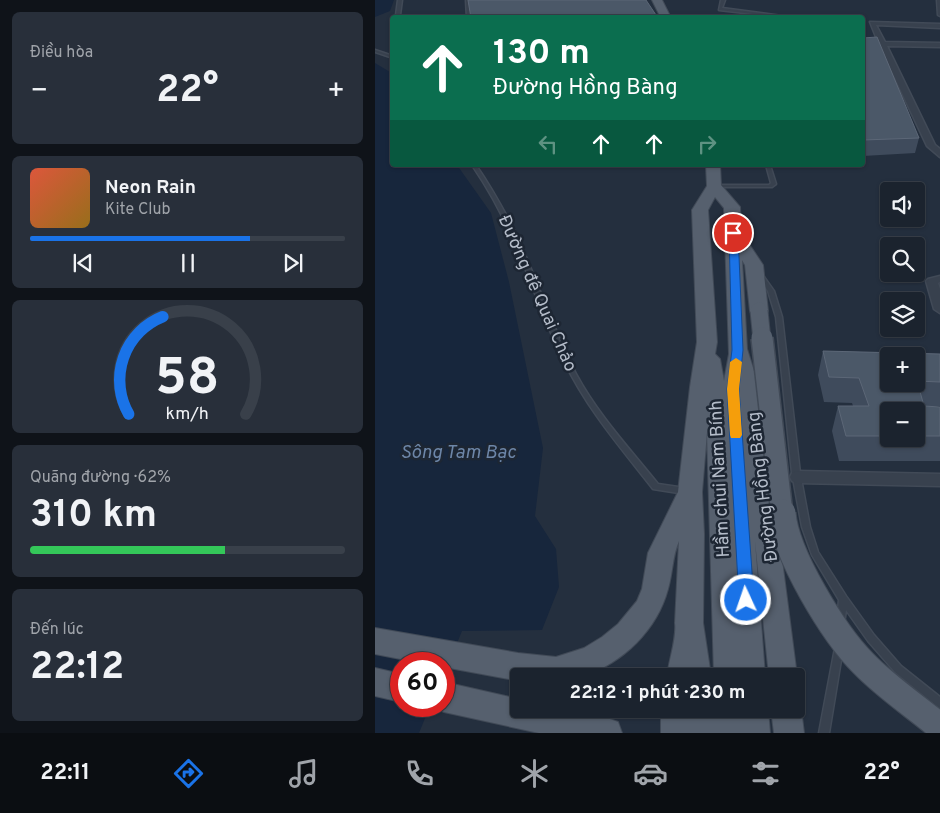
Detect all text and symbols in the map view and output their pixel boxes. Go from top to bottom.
text: 130 m [493,32,590,76]
icon: ahead [410,35,475,100]
text: Điều hòa [30,43,93,63]
text: 22° [156,67,219,116]
text: − [30,74,48,110]
text: + [327,74,345,110]
text: Đường Hồng Bàng [493,75,678,102]
icon: left [534,130,562,158]
icon: ahead [587,130,615,158]
icon: ahead [640,130,668,158]
icon: right [693,130,721,158]
text: Neon Rain [105,176,196,200]
map controls [880,182,925,447]
button: sound [880,182,925,227]
text: Kite Club [105,200,170,220]
street label: Đường đê Quai Chảo [492,212,581,375]
pin [712,212,754,254]
icon: arrive [719,219,747,247]
button: search [880,237,925,282]
icon: previous [69,249,97,277]
icon: pause [174,249,202,277]
icon: next [279,249,307,277]
button: layers [880,292,925,337]
text: 58 [155,347,220,413]
button: + [880,347,925,392]
street label: Hầm chui Nam Bính [704,400,736,558]
button: − [880,402,925,447]
text: km/h [166,403,209,426]
street label: Đường Hồng Bàng [742,410,784,563]
water label: Sông Tam Bạc [400,441,517,465]
text: Quãng đường · 62% [30,468,171,488]
text: 310 km [30,492,157,541]
position arrow [719,573,771,625]
text: Đến lúc [30,620,84,640]
text: 22:12 [30,644,124,693]
speed limit sign: 60 [390,652,455,717]
text: 22:12 · 1 phút · 230 m [570,681,745,705]
icon: directions [171,756,206,791]
icon: music [286,756,321,791]
icon: phone [402,756,437,791]
icon: climate [517,756,552,791]
icon: car [633,756,668,791]
icon: filters [748,756,783,791]
text: 22:11 [40,760,90,787]
text: 22° [864,760,900,787]

